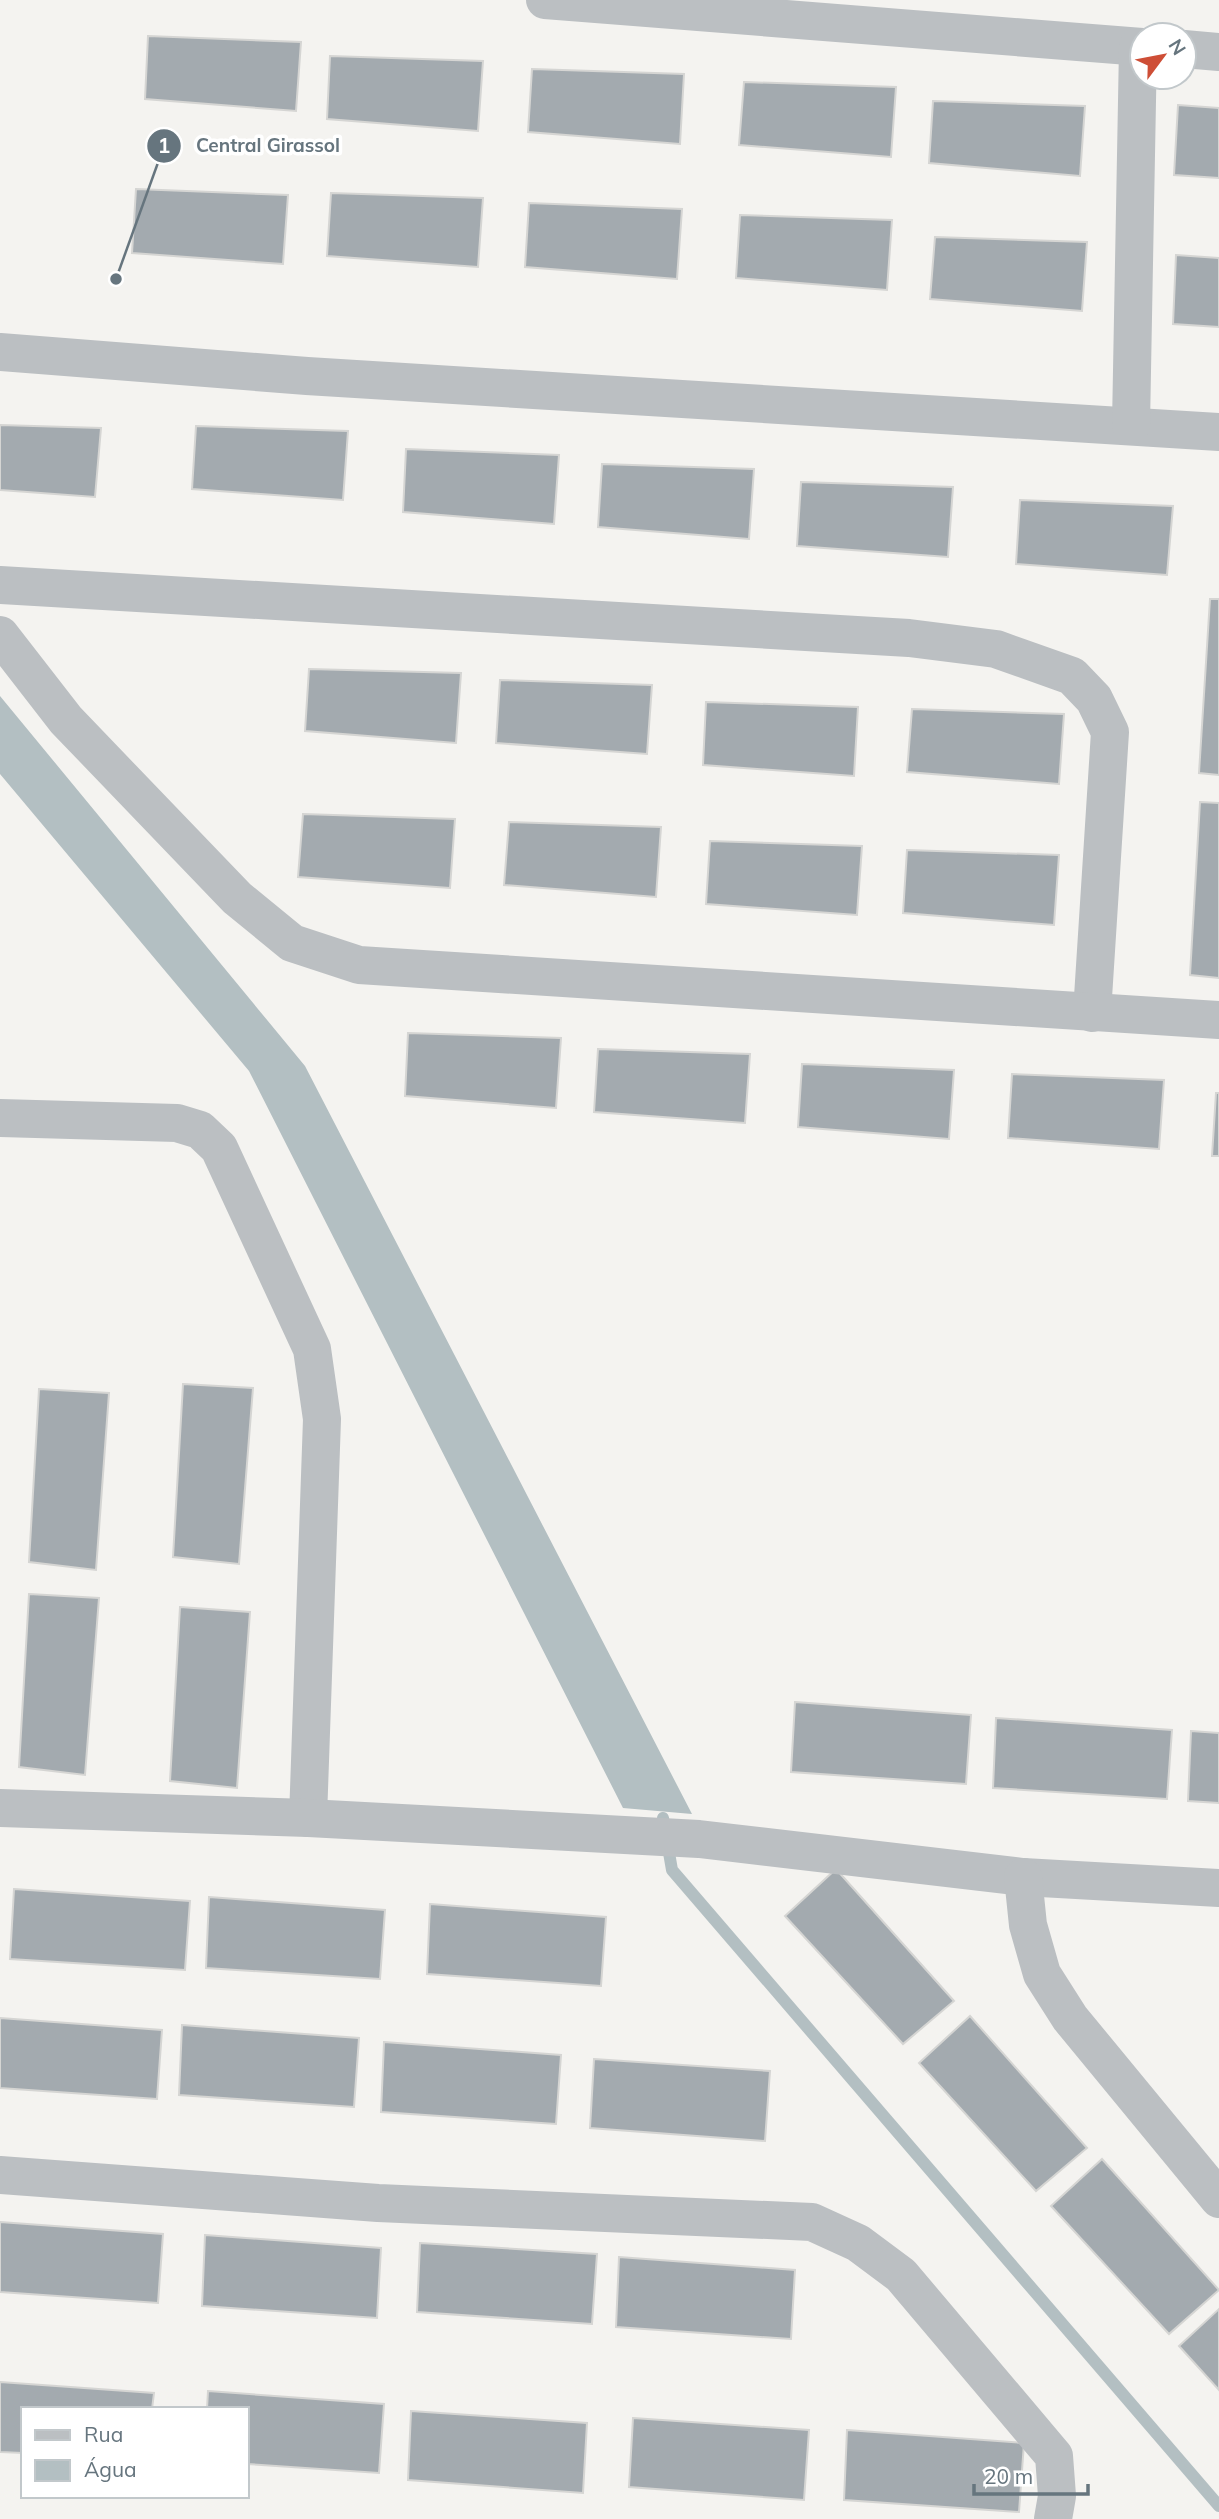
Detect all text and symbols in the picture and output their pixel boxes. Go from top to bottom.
north arrow [1128,21,1198,91]
text: N [1163,35,1191,59]
callout: Central Girassol [147,126,354,166]
text: 1 [158,132,170,158]
text: Central Girassol [196,133,340,157]
legend [21,2407,248,2498]
text: Rua [84,2421,123,2447]
scale bar [974,2452,1088,2496]
text: Água [84,2456,137,2482]
text: 20 m [984,2463,1033,2489]

